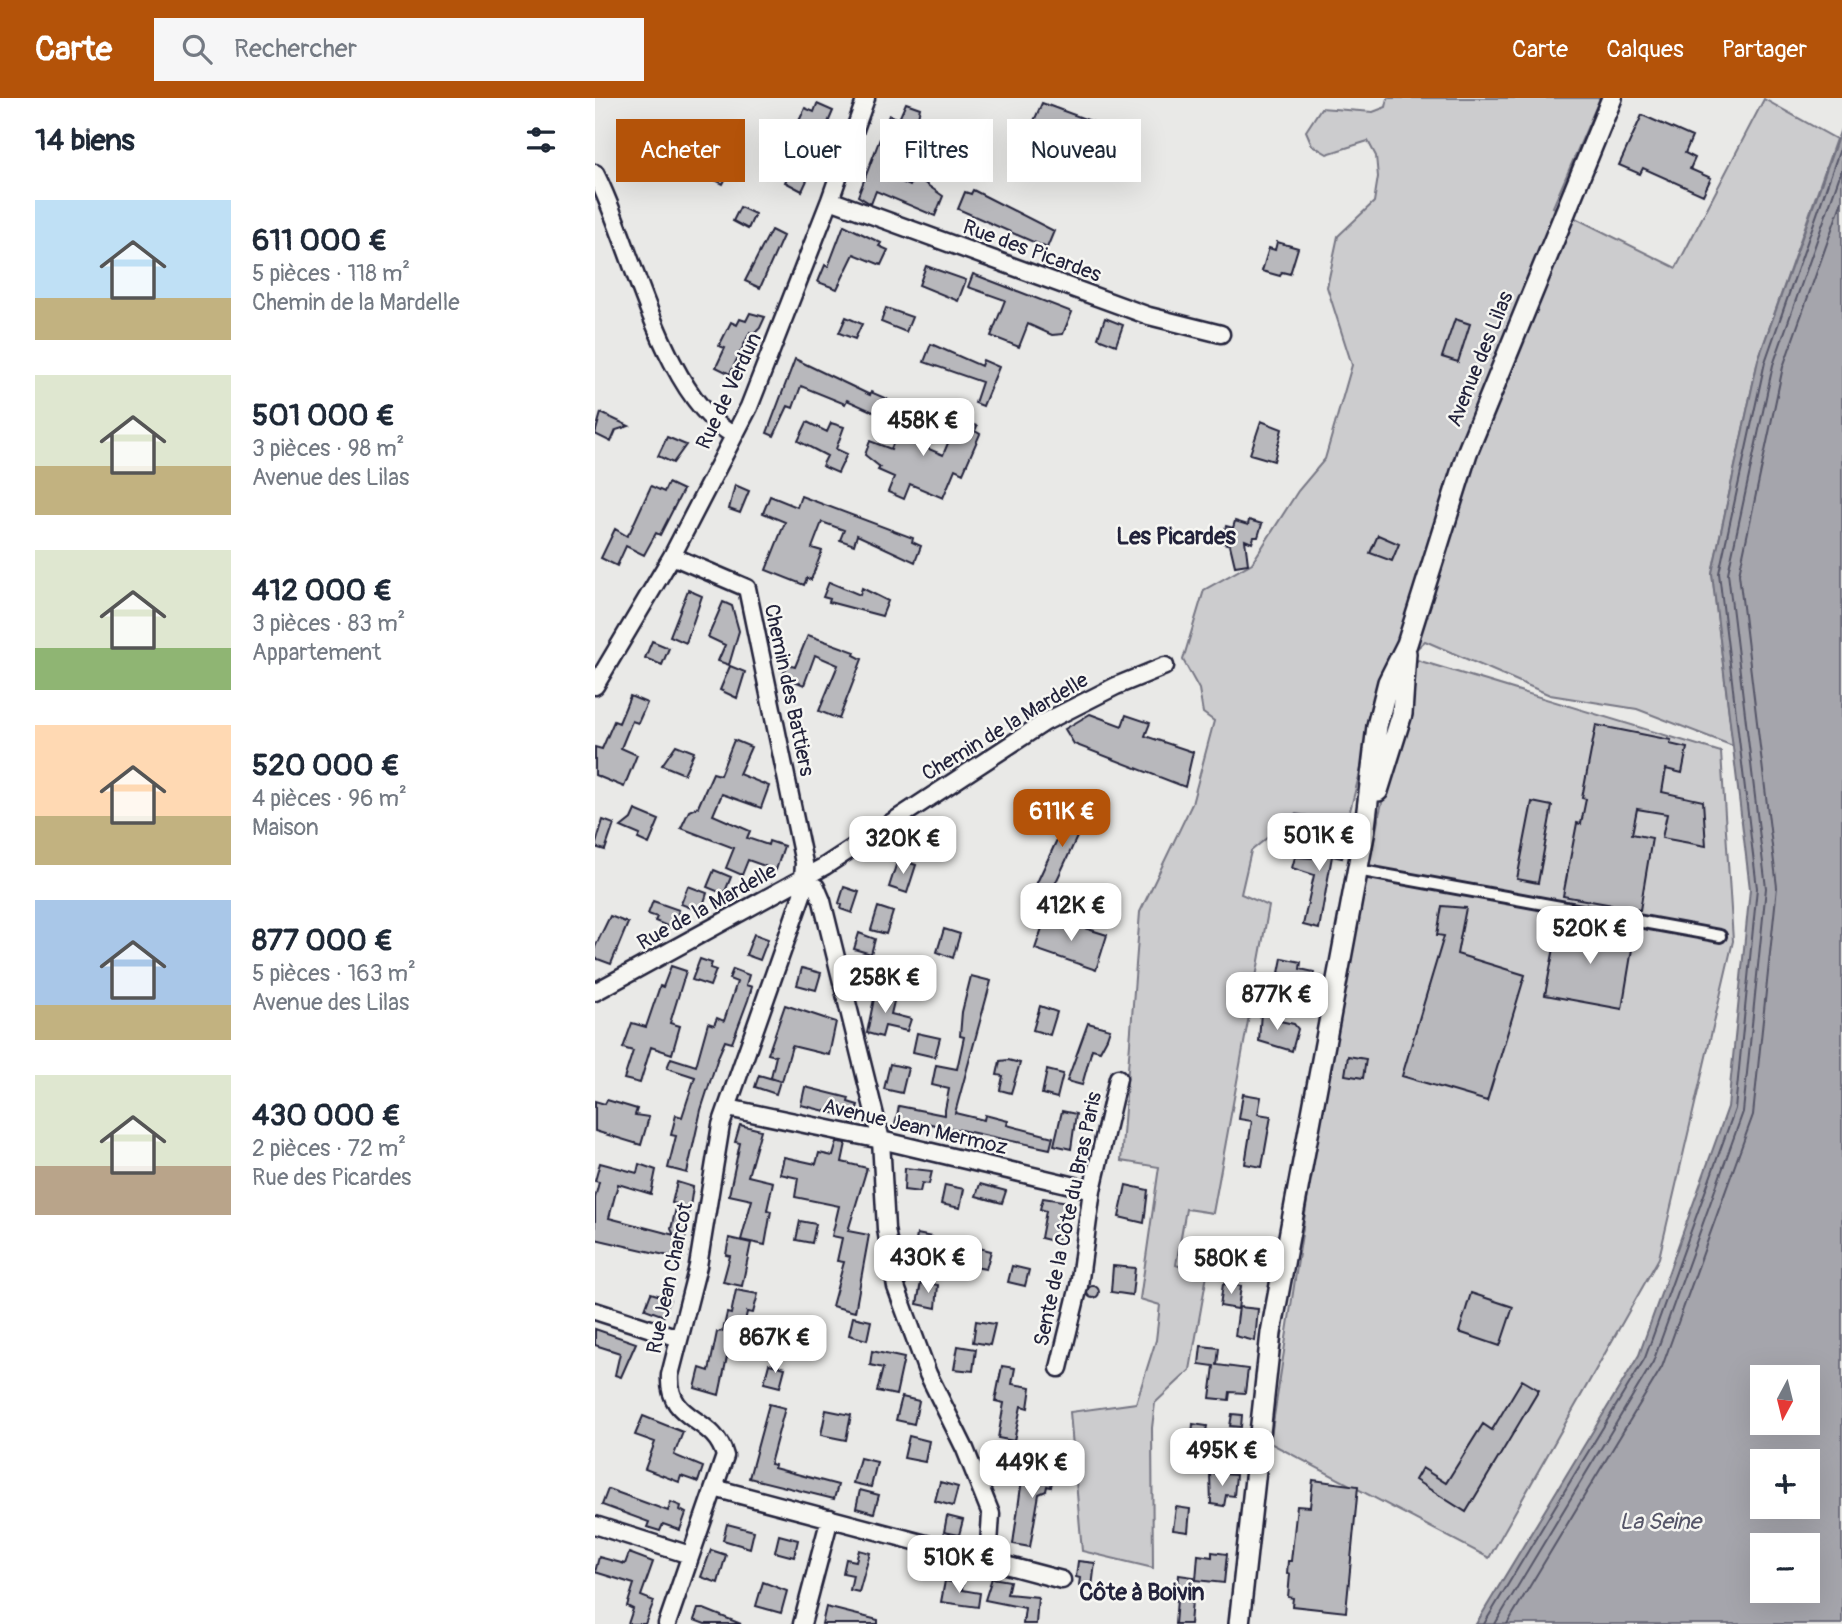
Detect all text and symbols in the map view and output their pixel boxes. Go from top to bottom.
search box [154,18,644,81]
text: Carte [35,29,112,70]
icon: search [178,30,216,68]
text: Rechercher [234,33,357,65]
text: Carte [1512,35,1568,64]
text: Calques [1606,35,1684,64]
text: Partager [1722,35,1807,64]
chip: Acheter [616,119,745,182]
chip: Louer [759,119,866,182]
chip: Filtres [880,119,993,182]
chip: Nouveau [1007,119,1141,182]
icon: filters [522,121,560,159]
text: 14 biens [35,122,135,159]
street label: Rue des Picardes [959,213,1106,289]
text: 611 000 € [252,222,387,259]
icon: home [91,228,175,312]
text: 5 pièces · 118 m² [252,259,410,288]
street label: Avenue des Lilas [1441,287,1520,431]
text: Chemin de la Mardelle [252,288,460,317]
street label: Rue de Verdun [690,328,768,454]
text: 501 000 € [252,397,395,434]
pin: 458K € [866,398,980,458]
icon: home [91,403,175,487]
text: 458K € [887,406,959,435]
text: 3 pièces · 98 m² [252,434,404,463]
text: Avenue des Lilas [252,463,409,492]
district label: Les Picardes [1116,522,1237,551]
text: 412 000 € [252,572,392,609]
icon: home [91,578,175,662]
street label: Chemin des Battiers [758,601,821,779]
text: 3 pièces · 83 m² [252,609,405,638]
text: Appartement [252,638,381,667]
street label: Chemin de la Mardelle [917,666,1094,787]
text: 520 000 € [252,747,400,784]
icon: home [91,753,175,837]
text: 4 pièces · 96 m² [252,784,407,813]
pin: 611K € [1005,790,1119,849]
text: 611K € [1029,797,1095,826]
text: Maison [252,813,319,842]
pin: 501K € [1262,814,1376,873]
pin: 320K € [846,816,960,876]
text: 501K € [1283,821,1355,850]
text: 320K € [865,824,941,853]
street label: Rue de la Mardelle [632,857,782,957]
pin: 412K € [1014,884,1128,943]
text: 412K € [1036,891,1106,920]
pin: 520K € [1533,906,1647,966]
text: 520K € [1552,914,1628,943]
text: 877 000 € [252,922,393,959]
icon: home [91,928,175,1012]
pin: 258K € [828,956,942,1015]
text: 5 pièces · 163 m² [252,959,416,988]
text: 258K € [850,963,920,992]
pin: 877K € [1220,972,1334,1032]
text: 877K € [1242,980,1312,1009]
text: Avenue des Lilas [252,988,409,1017]
street label: Sente de la Côte du Bras Paris [1028,1089,1108,1349]
street label: Avenue Jean Mermoz [820,1093,1010,1161]
text: 430 000 € [252,1097,401,1134]
icon: home [91,1103,175,1187]
text: 2 pièces · 72 m² [252,1134,406,1163]
text: Rue des Picardes [252,1163,411,1192]
street label: Rue Jean Charcot [641,1199,699,1356]
pin: 430K € [871,1236,985,1295]
pin: 580K € [1174,1236,1288,1296]
text: 430K € [890,1243,966,1272]
text: 580K € [1194,1244,1268,1273]
pin: 867K € [718,1316,832,1375]
text: 867K € [740,1323,810,1352]
north arrow [1750,1365,1820,1435]
map controls [1750,1365,1820,1603]
pin: 495K € [1165,1428,1279,1488]
text: 495K € [1186,1436,1258,1465]
pin: 449K € [975,1440,1089,1500]
text: 449K € [996,1448,1068,1477]
button: + [1750,1449,1820,1519]
water label: La Seine [1619,1507,1703,1536]
button: − [1750,1533,1820,1603]
pin: 510K € [902,1536,1016,1595]
text: 510K € [923,1543,995,1572]
district label: Côte à Boivin [1079,1578,1205,1607]

